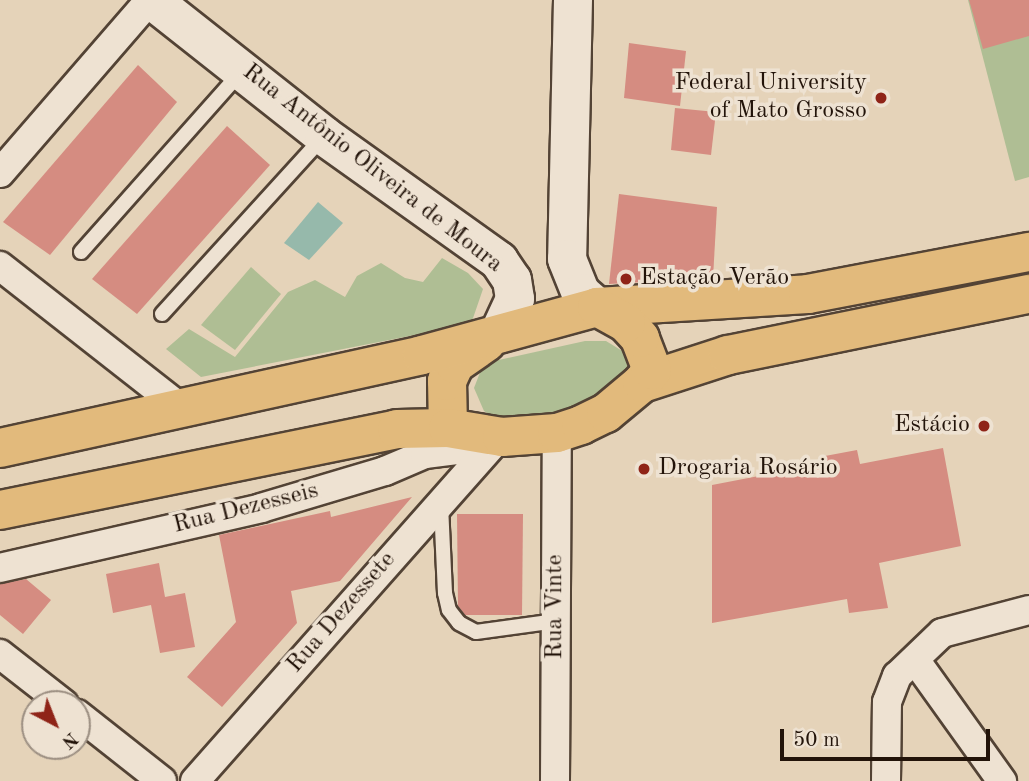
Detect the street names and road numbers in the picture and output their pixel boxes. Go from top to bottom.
street label: Rua Antônio Oliveira de Moura [236,58,508,280]
street label: Rua Dezesseis [170,477,322,541]
street label: Rua Dezessete [282,546,402,680]
street label: Rua Vinte [542,555,570,659]

